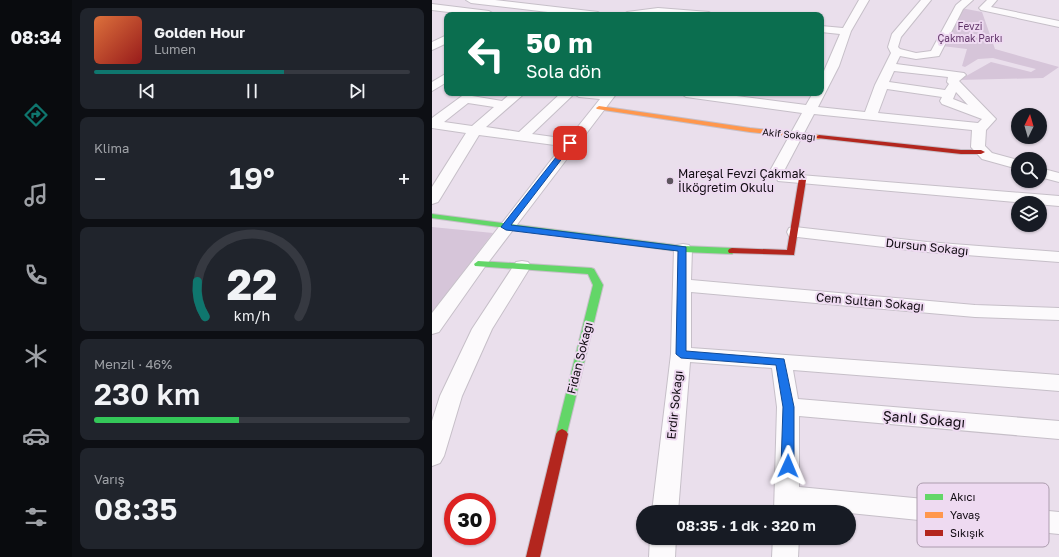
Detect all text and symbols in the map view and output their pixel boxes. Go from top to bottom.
park label: Fevzi Çakmak Parkı [937,20,1003,44]
text: Golden Hour [154,23,245,41]
text: 08:34 [10,26,62,48]
text: 50 m [526,26,593,59]
icon: left [460,28,512,80]
text: Lumen [154,41,196,57]
text: Sola dön [526,60,602,82]
icon: previous [136,80,158,102]
icon: pause [241,80,263,102]
icon: next [346,80,368,102]
icon: directions [22,101,50,129]
north arrow [1011,108,1047,144]
map controls [1011,108,1047,232]
street label: Akif Sokağı [762,125,816,143]
pin [553,126,587,160]
icon: arrive [559,132,581,154]
text: Klima [94,140,129,156]
button: search [1011,152,1047,188]
text: 19° [229,160,275,196]
text: − [94,165,106,192]
text: + [398,165,410,192]
place label: Mareşal Fevzi Çakmak İlköğretim Okulu [678,166,806,195]
marker: Mareşal Fevzi Çakmak İlköğretim Okulu [665,176,675,186]
icon: music [22,181,50,209]
button: layers [1011,196,1047,232]
street label: Dursun Sokağı [885,235,969,258]
text: 22 [227,258,277,308]
icon: phone [22,261,50,289]
street label: Cem Sultan Sokağı [816,289,925,314]
text: km/h [234,306,270,323]
street label: Fidan Sokağı [563,320,596,396]
icon: climate [22,342,50,370]
text: Menzil · 46% [94,356,172,372]
street label: Erdir Sokağı [663,370,686,440]
text: 230 km [94,376,200,412]
street label: Şanlı Sokağı [882,406,966,431]
icon: car [22,422,50,450]
position arrow [767,445,809,487]
text: Varış [94,471,125,487]
legend [917,483,1049,547]
text: Akıcı [950,490,975,503]
text: 08:35 [94,491,177,527]
speed limit sign: 30 [444,493,496,545]
icon: filters [22,503,50,531]
text: Yavaş [950,508,980,521]
text: 08:35 · 1 dk · 320 m [676,516,816,534]
text: Sıkışık [950,526,984,539]

